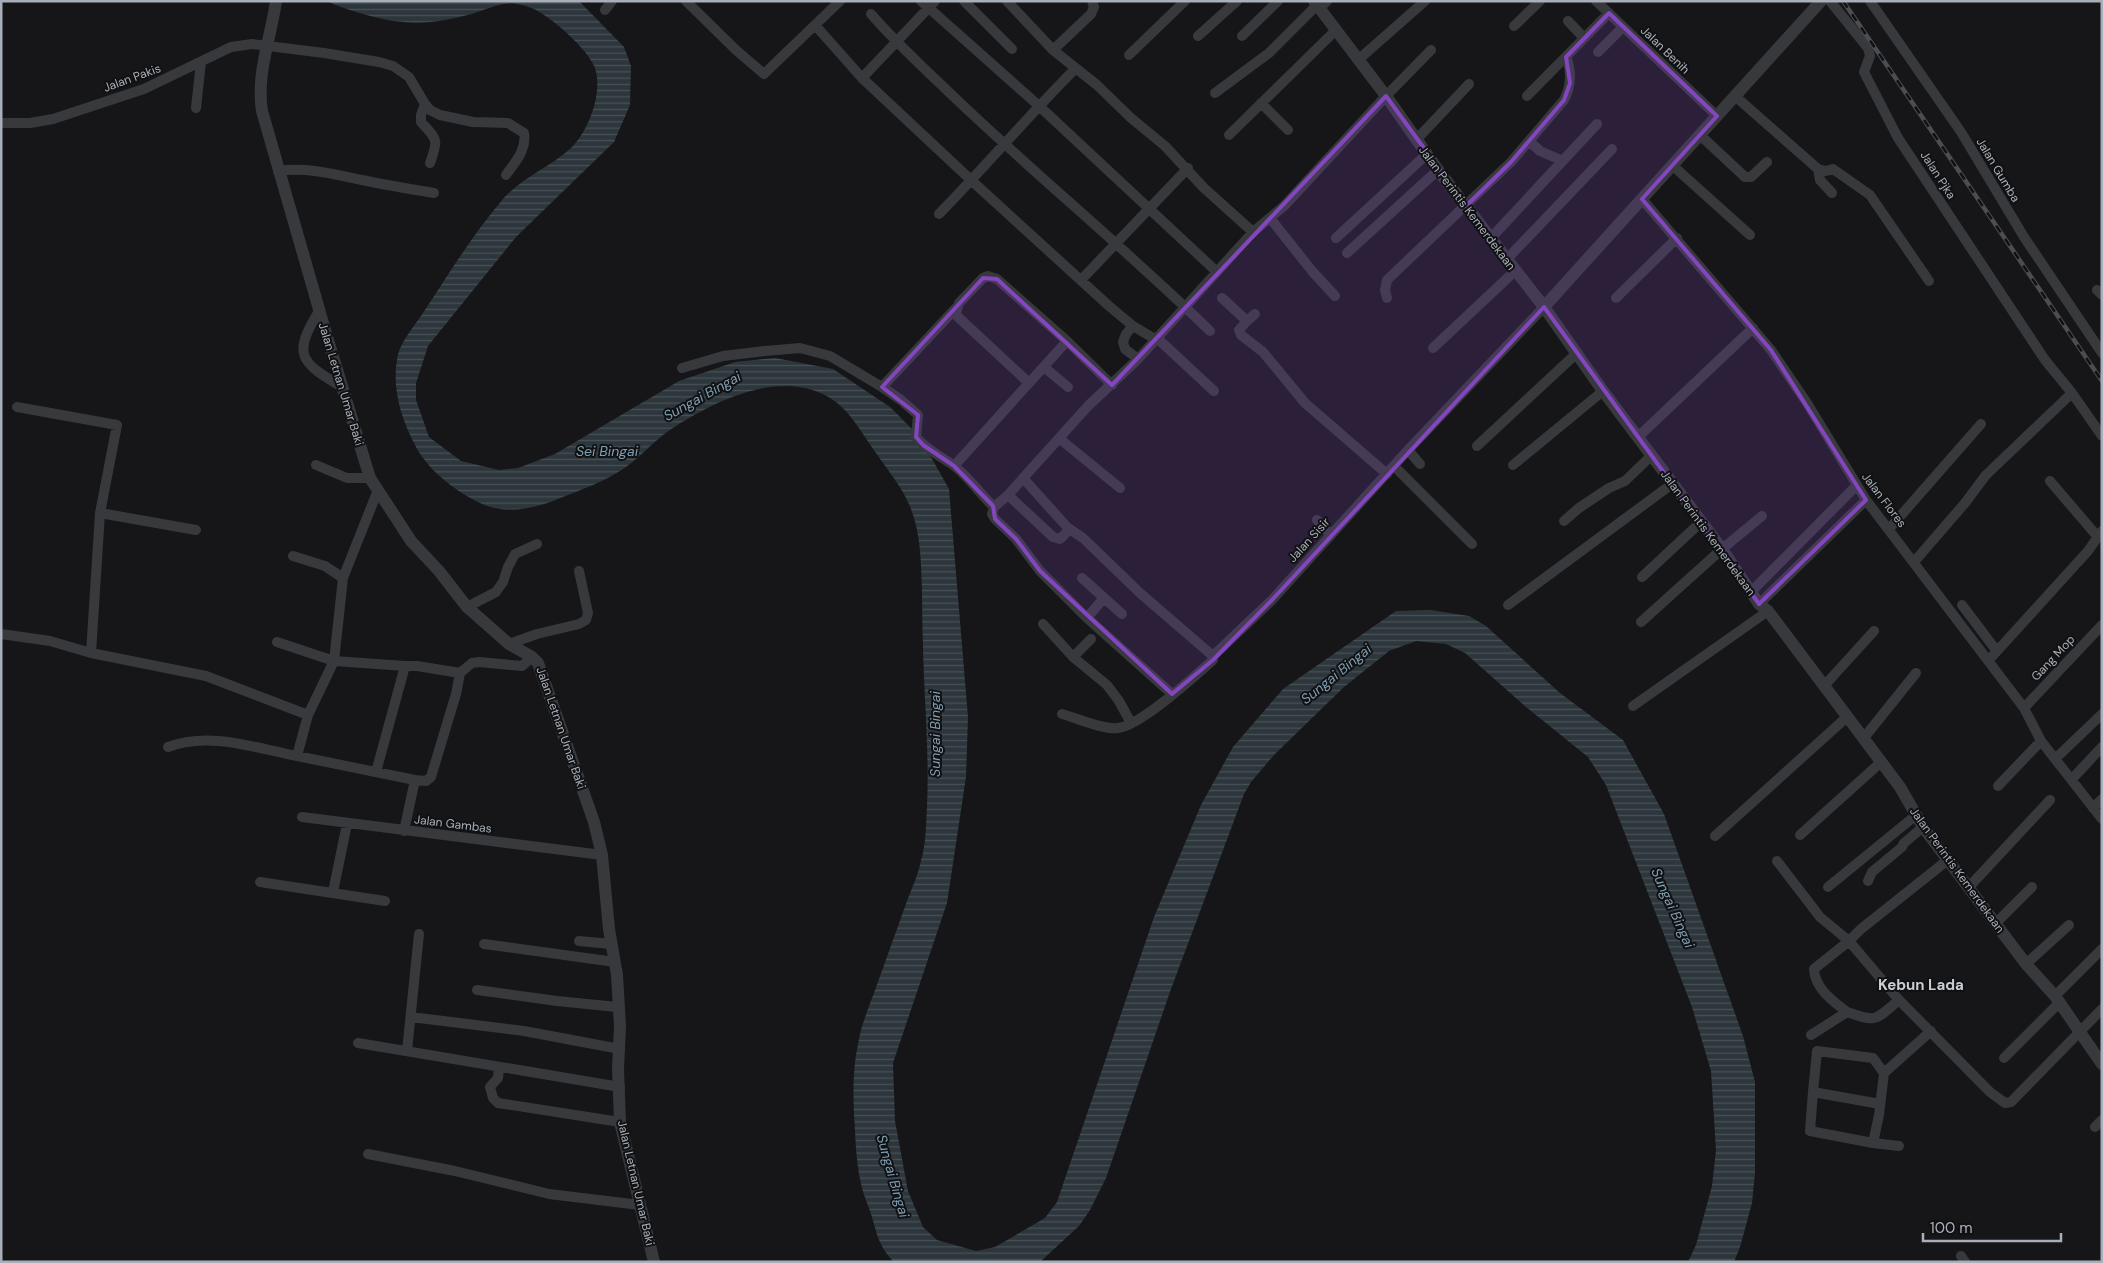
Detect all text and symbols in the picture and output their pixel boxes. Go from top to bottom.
street label: Jalan Benih [1637,23,1693,78]
street label: Jalan Pakis [101,60,163,96]
street label: Jalan Gumba [1972,135,2024,205]
street label: Jalan Perintis Kemerdekaan [1415,143,1519,273]
street label: Jalan Pjka [1917,148,1959,202]
street label: Jalan Letnan Umar Baki [315,320,367,448]
water label: Sungai Bingai [660,367,744,425]
water label: Sei Bingai [576,442,639,460]
street label: Jalan Perintis Kemerdekaan [1657,467,1759,599]
street label: Jalan Flores [1858,469,1910,531]
street label: Jalan Sisir [1285,514,1334,566]
street label: Gang Mop [2028,632,2078,684]
water label: Sungai Bingai [1297,640,1375,708]
street label: Jalan Letnan Umar Baki [533,665,589,791]
water label: Sungai Bingai [926,690,944,777]
street label: Jalan Perintis Kemerdekaan [1906,804,2008,936]
street label: Jalan Gambas [413,811,493,837]
water label: Sungai Bingai [1647,865,1699,951]
district label: Kebun Lada [1878,975,1964,995]
street label: Jalan Letnan Umar Baki [614,1119,658,1247]
water label: Sungai Bingai [873,1132,914,1220]
scale bar [1923,1210,2060,1242]
text: 100 m [1930,1218,1973,1238]

